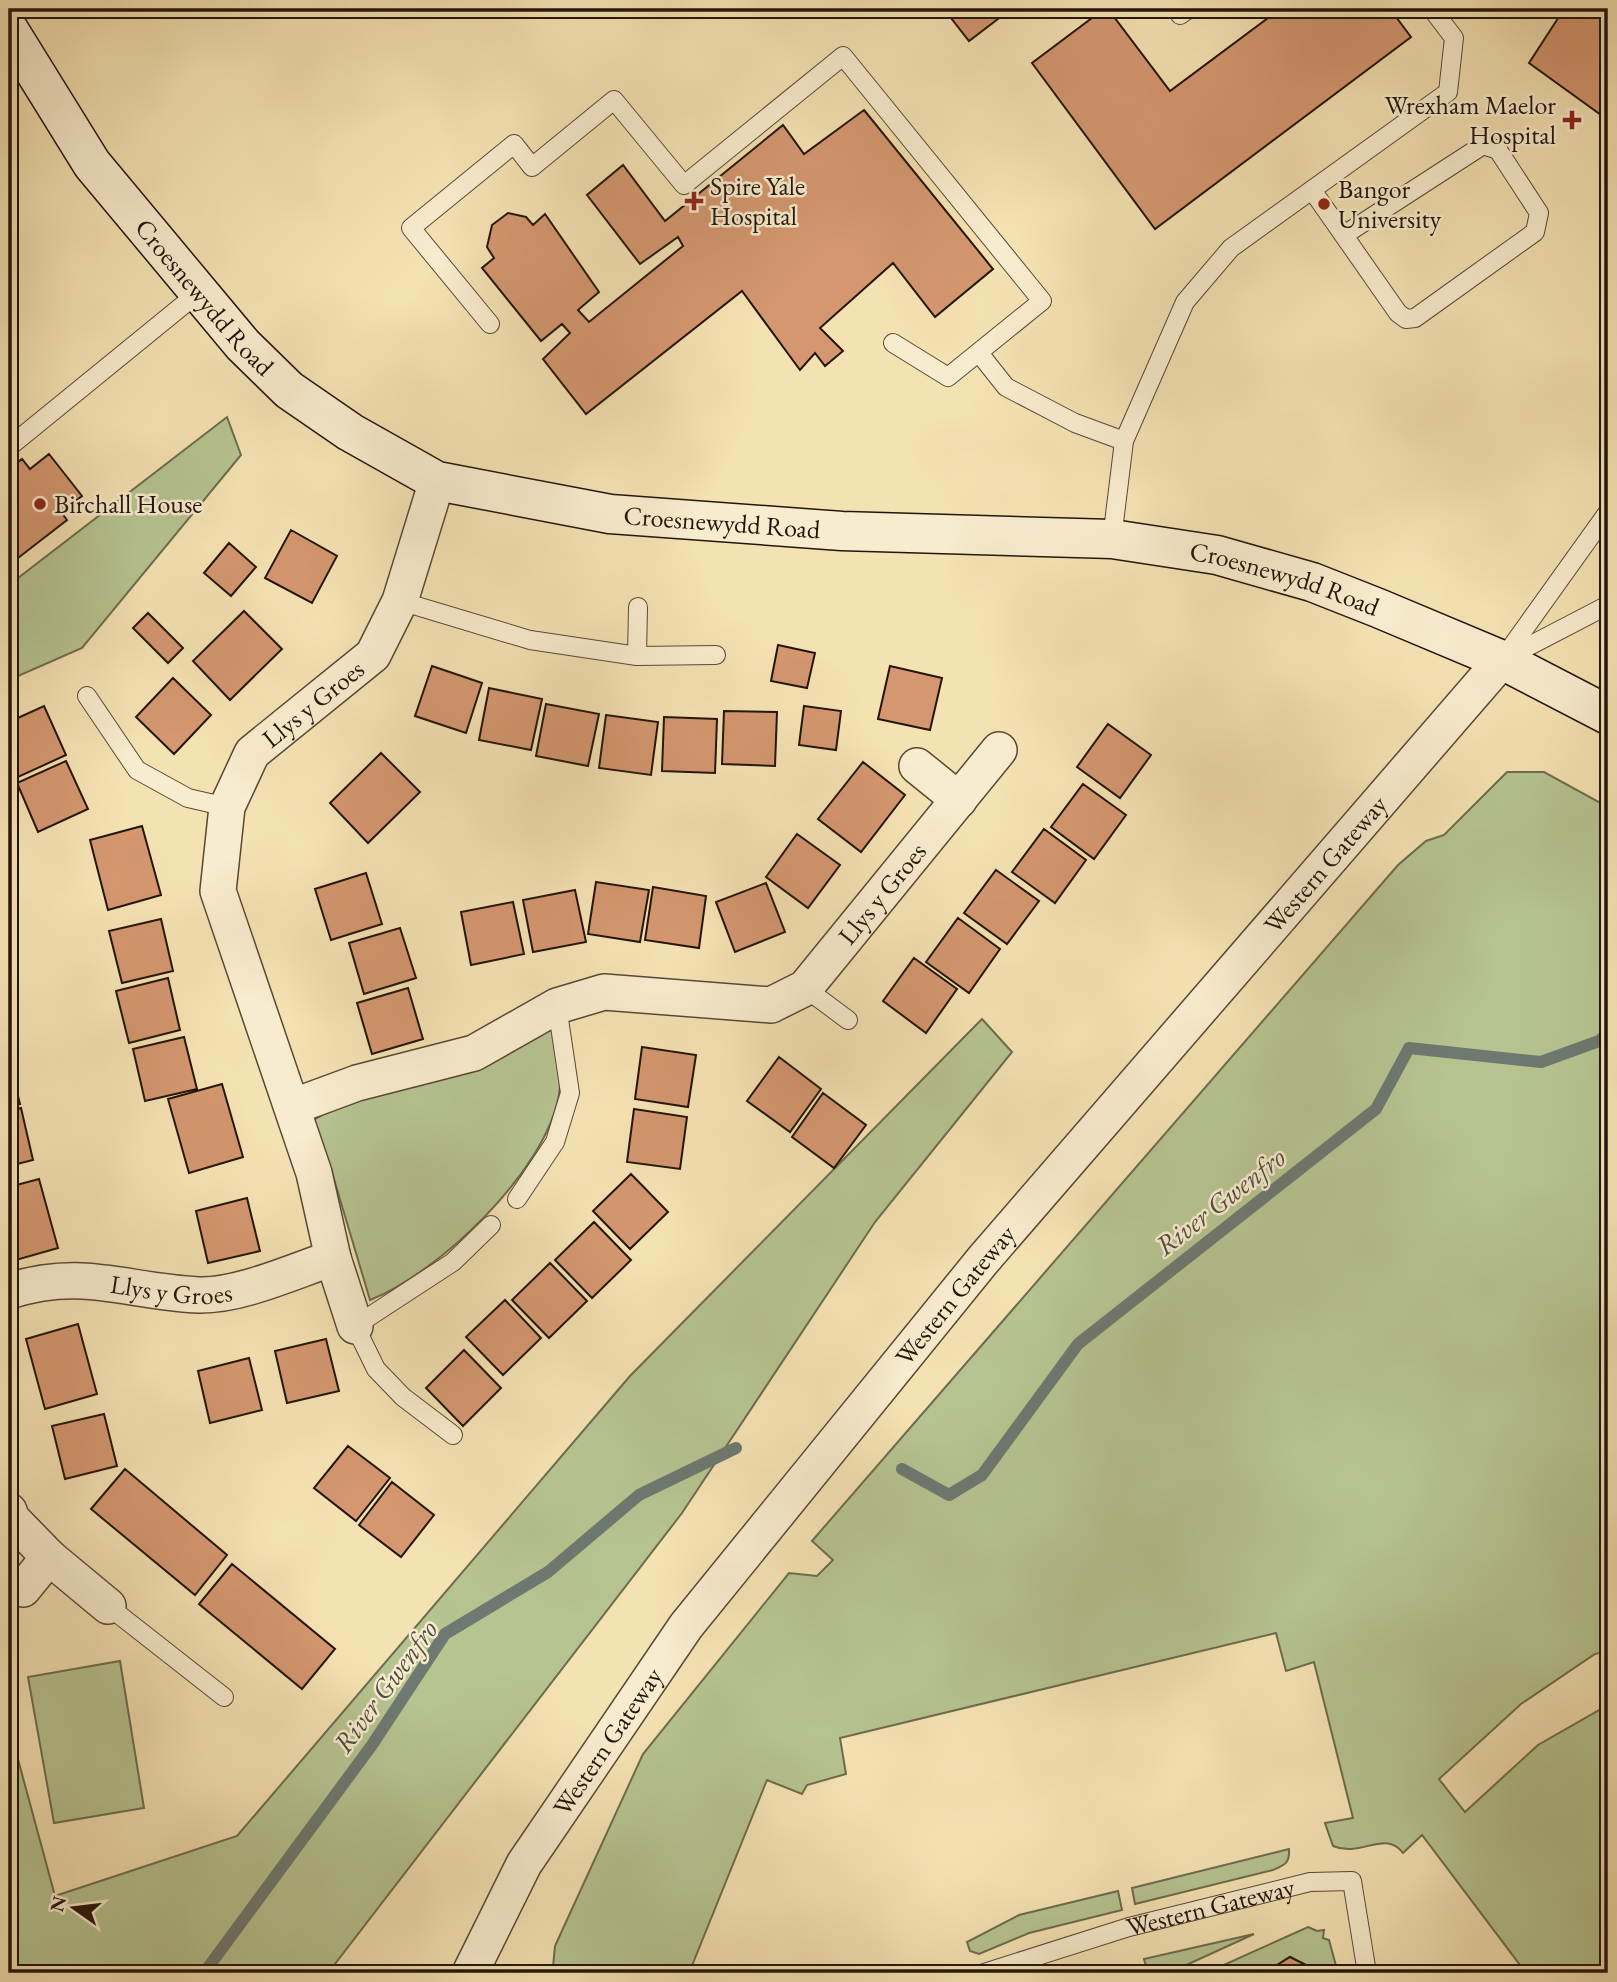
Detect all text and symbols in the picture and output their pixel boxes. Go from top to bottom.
place label: Wrexham Maelor Hospital [1385,88,1556,152]
marker: Wrexham Maelor Hospital [1562,110,1582,130]
place label: Spire Yale Hospital [710,169,805,233]
place label: Bangor University [1338,172,1442,236]
marker: Spire Yale Hospital [684,191,704,211]
marker: Bangor University [1316,196,1332,212]
street label: Croesnewydd Road [128,211,282,384]
place label: Birchall House [54,487,203,521]
marker: Birchall House [32,496,48,512]
street label: Croesnewydd Road [623,498,822,546]
street label: Croesnewydd Road [1188,534,1385,624]
street label: Llys y Groes [255,652,371,755]
street label: Western Gateway [1256,788,1395,941]
street label: Llys y Groes [830,835,934,952]
water label: River Gwenfro [1147,1139,1293,1263]
street label: Western Gateway [887,1217,1023,1372]
street label: Llys y Groes [108,1267,235,1312]
water label: River Gwenfro [325,1612,446,1760]
street label: Western Gateway [545,1660,670,1822]
street label: Western Gateway [1123,1869,1299,1944]
north arrow [38,1874,108,1944]
text: N [44,1893,72,1914]

